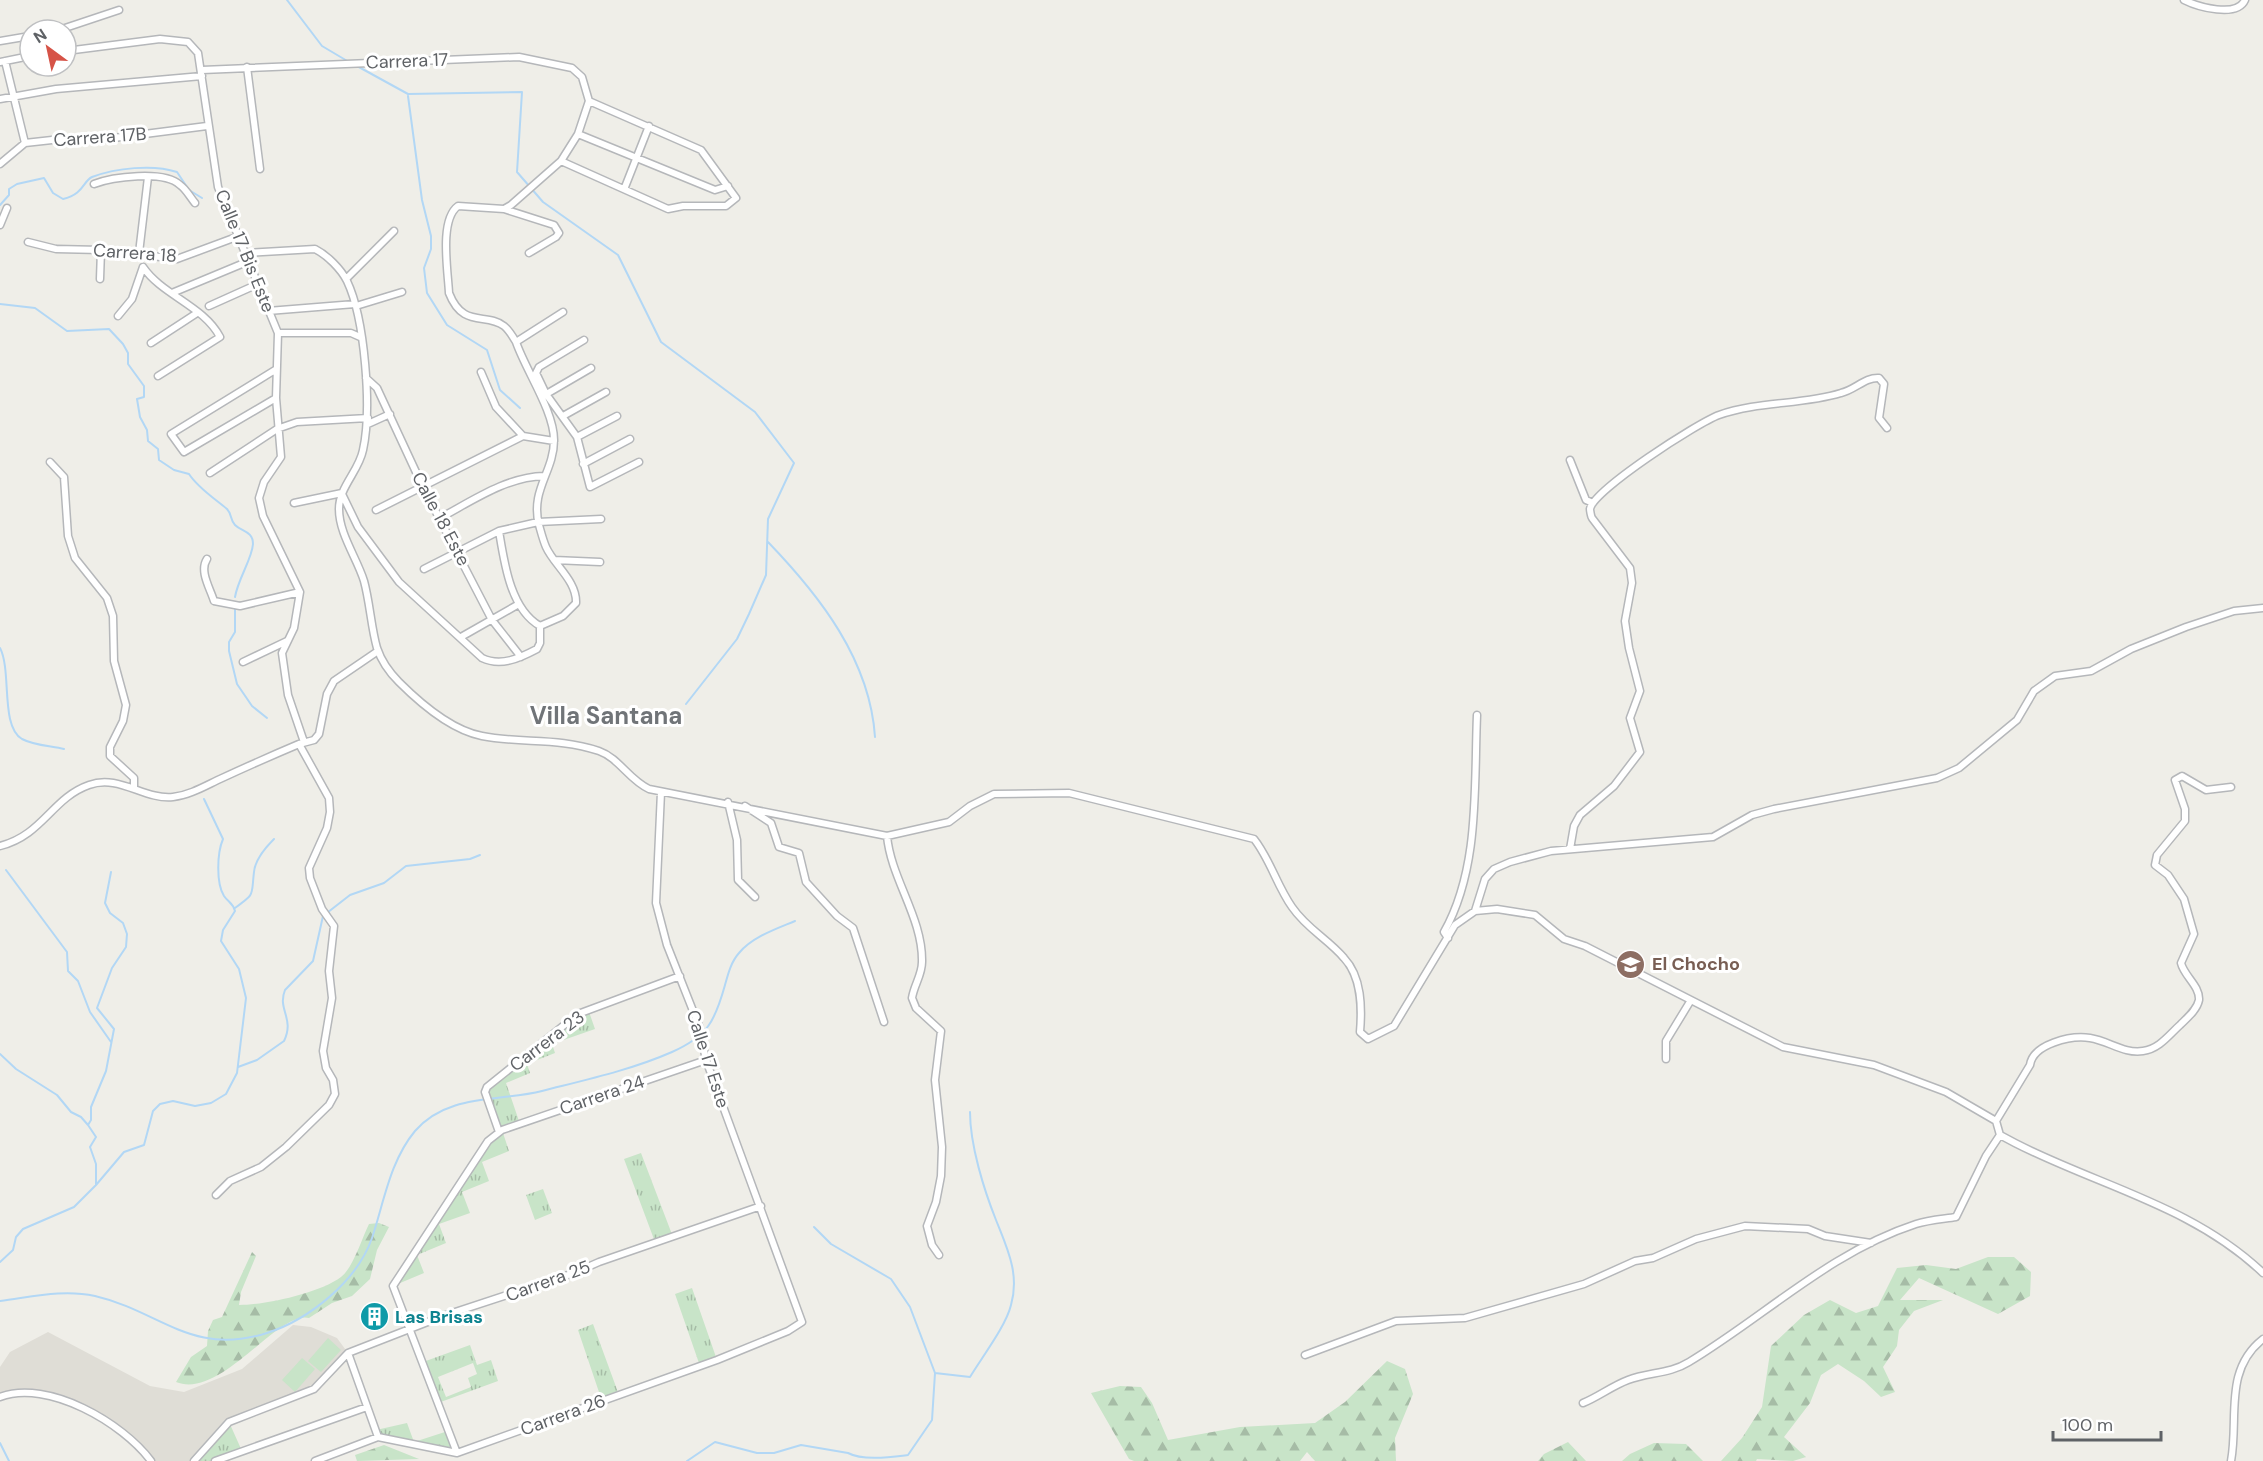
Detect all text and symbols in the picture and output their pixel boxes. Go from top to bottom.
north arrow [18,18,78,78]
text: N [29,24,51,48]
street label: Carrera 17 [365,48,449,74]
street label: Carrera 17B [53,122,147,152]
street label: Calle 17 Bis Este [209,186,281,316]
street label: Carrera 18 [92,238,178,268]
street label: Calle 18 Este [406,468,476,570]
district label: Villa Santana [530,700,682,731]
school or university icon: El Chocho [1615,948,1647,980]
place label: El Chocho [1652,952,1740,976]
street label: Carrera 23 [505,1005,589,1077]
street label: Calle 17 Este [681,1007,735,1111]
street label: Carrera 24 [556,1069,648,1121]
street label: Carrera 25 [502,1255,594,1307]
building icon: Las Brisas [358,1301,390,1333]
place label: Las Brisas [395,1305,483,1329]
street label: Carrera 26 [517,1389,609,1441]
scale bar [2053,1404,2161,1442]
text: 100 m [2062,1413,2113,1437]

